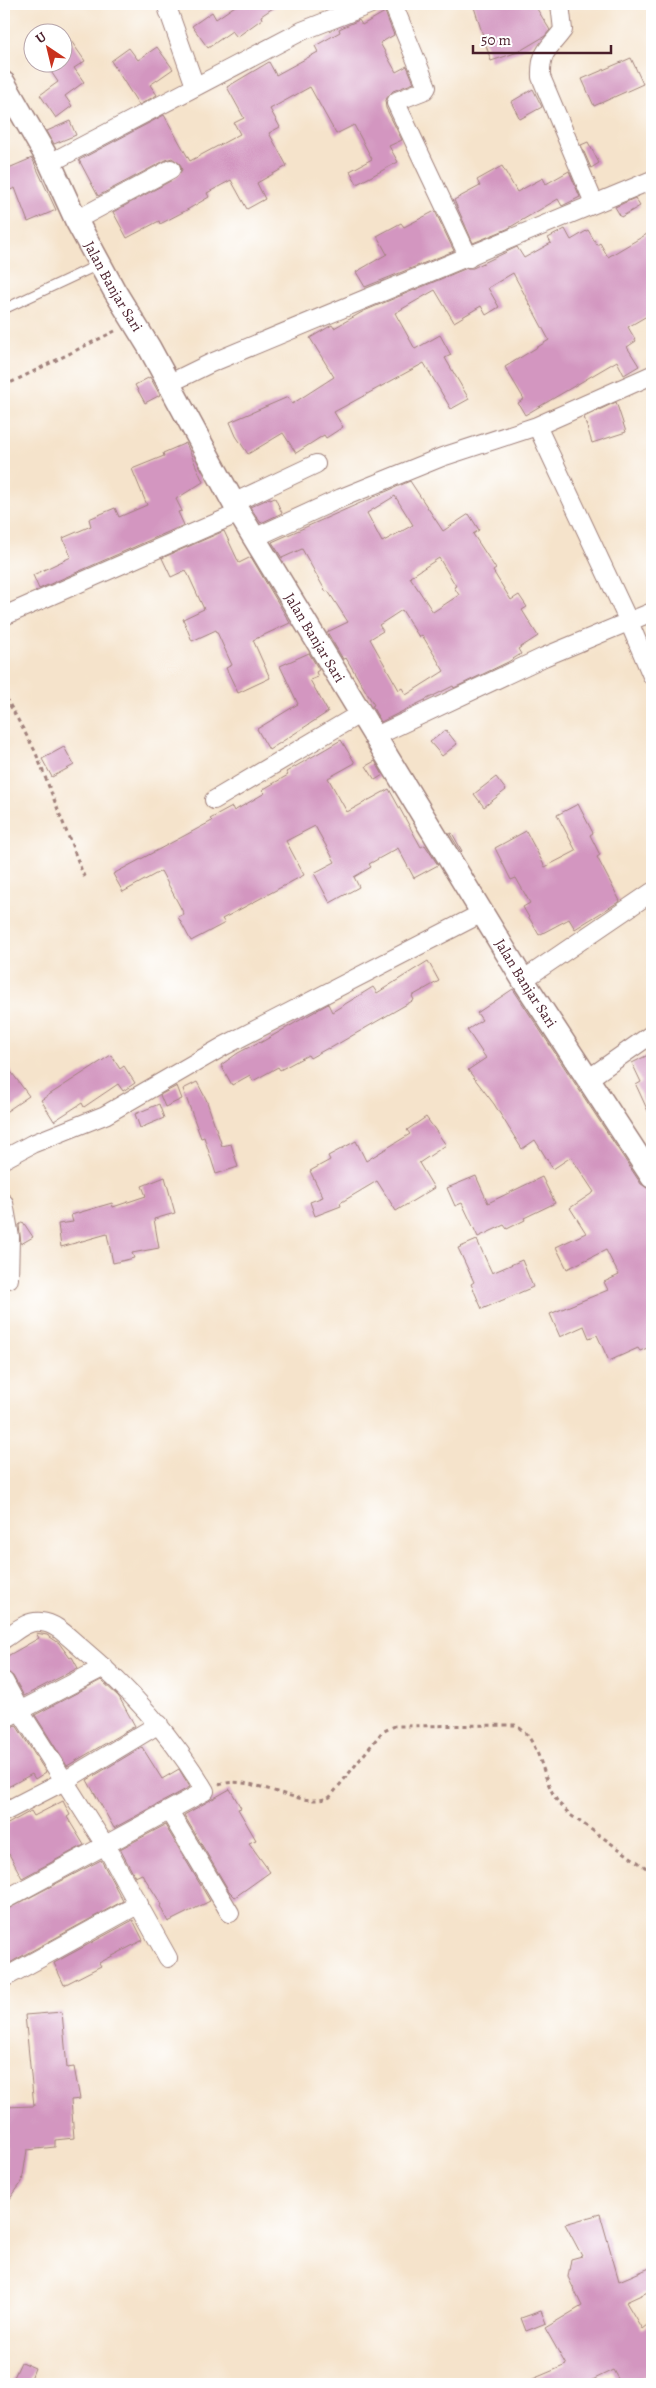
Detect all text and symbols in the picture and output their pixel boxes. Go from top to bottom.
north arrow [22,22,72,72]
scale bar [473,22,611,54]
text: U [32,27,50,48]
text: 50 m [481,30,511,50]
street label: Jalan Banjar Sari [79,237,147,336]
street label: Jalan Banjar Sari [280,589,350,686]
street label: Jalan Banjar Sari [490,935,561,1031]

